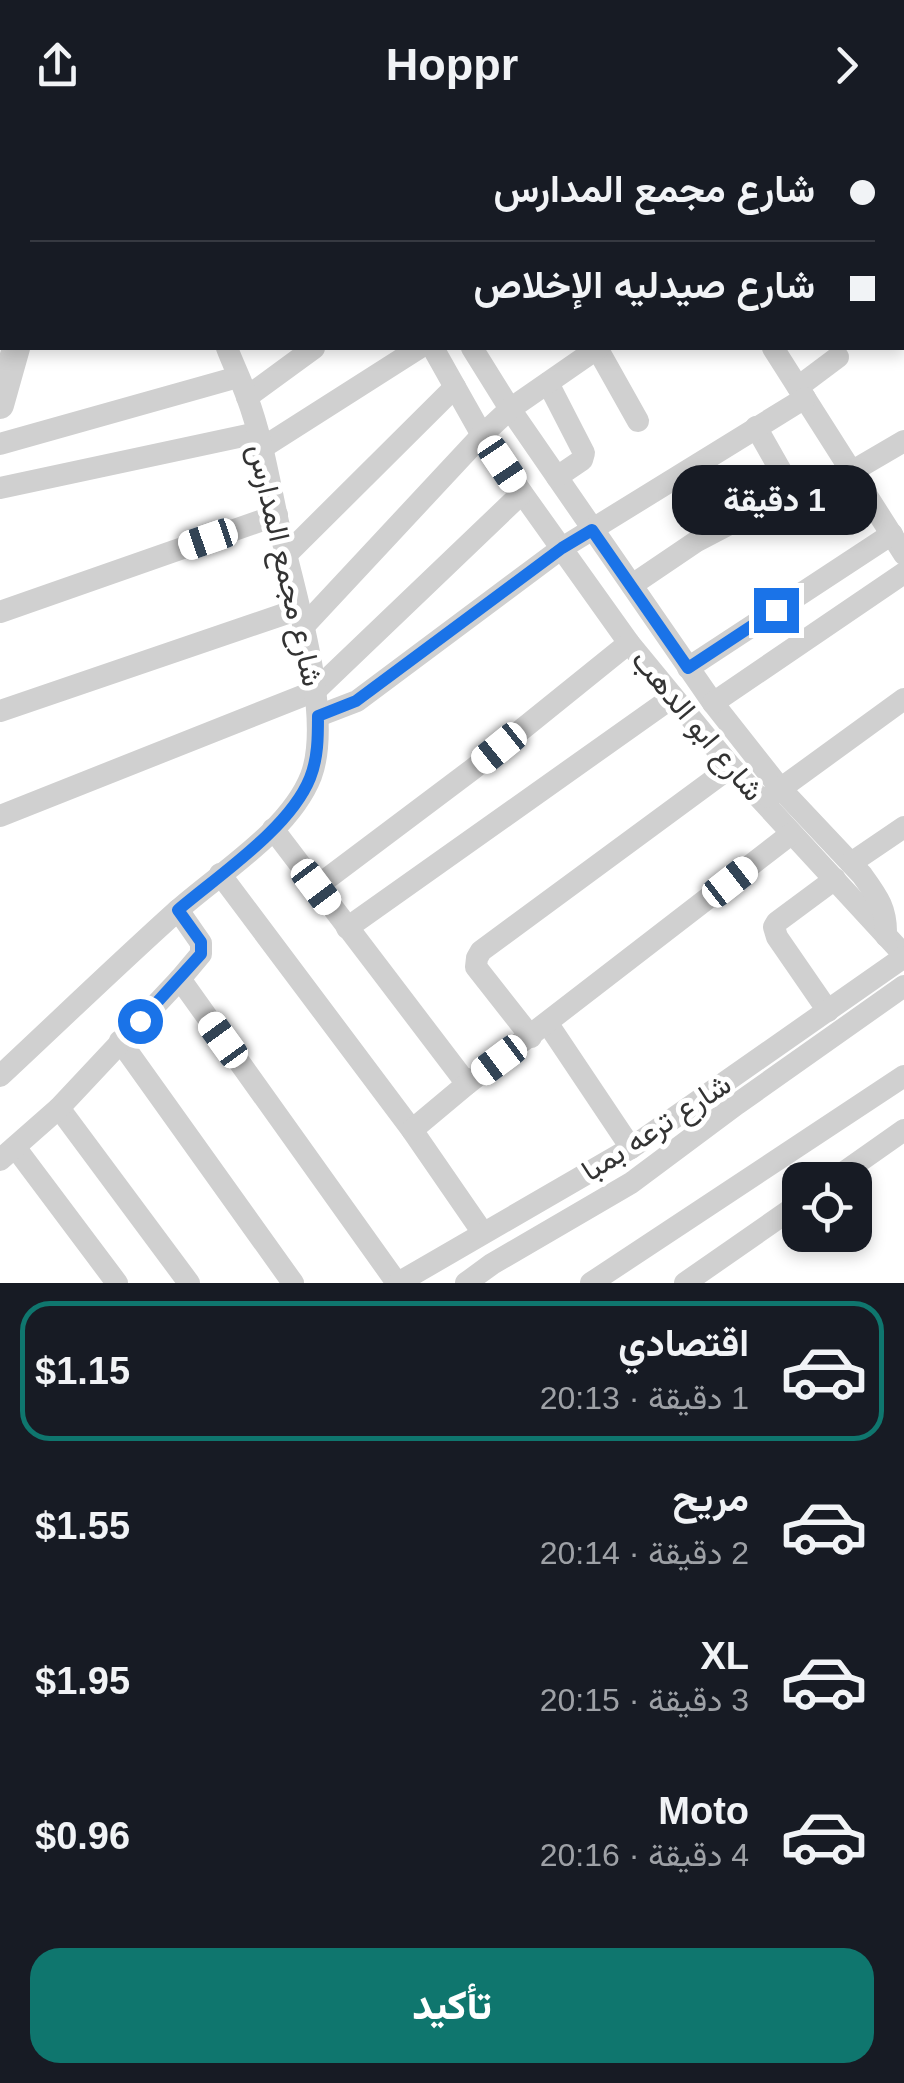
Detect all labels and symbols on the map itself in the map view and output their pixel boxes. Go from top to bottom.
car [473,431,531,497]
street label: شارع مجمع المدارس [238,441,330,690]
callout: 1 دقيقة [674,465,878,535]
car [175,515,241,563]
route end [754,588,799,633]
street label: شارع ابو الدهب [622,643,771,810]
car [466,717,532,779]
car [697,852,763,912]
car [286,854,346,920]
route start [118,999,163,1044]
car [193,1007,253,1073]
car [466,1030,532,1090]
street label: شارع ترعه بمبا [575,1067,739,1191]

